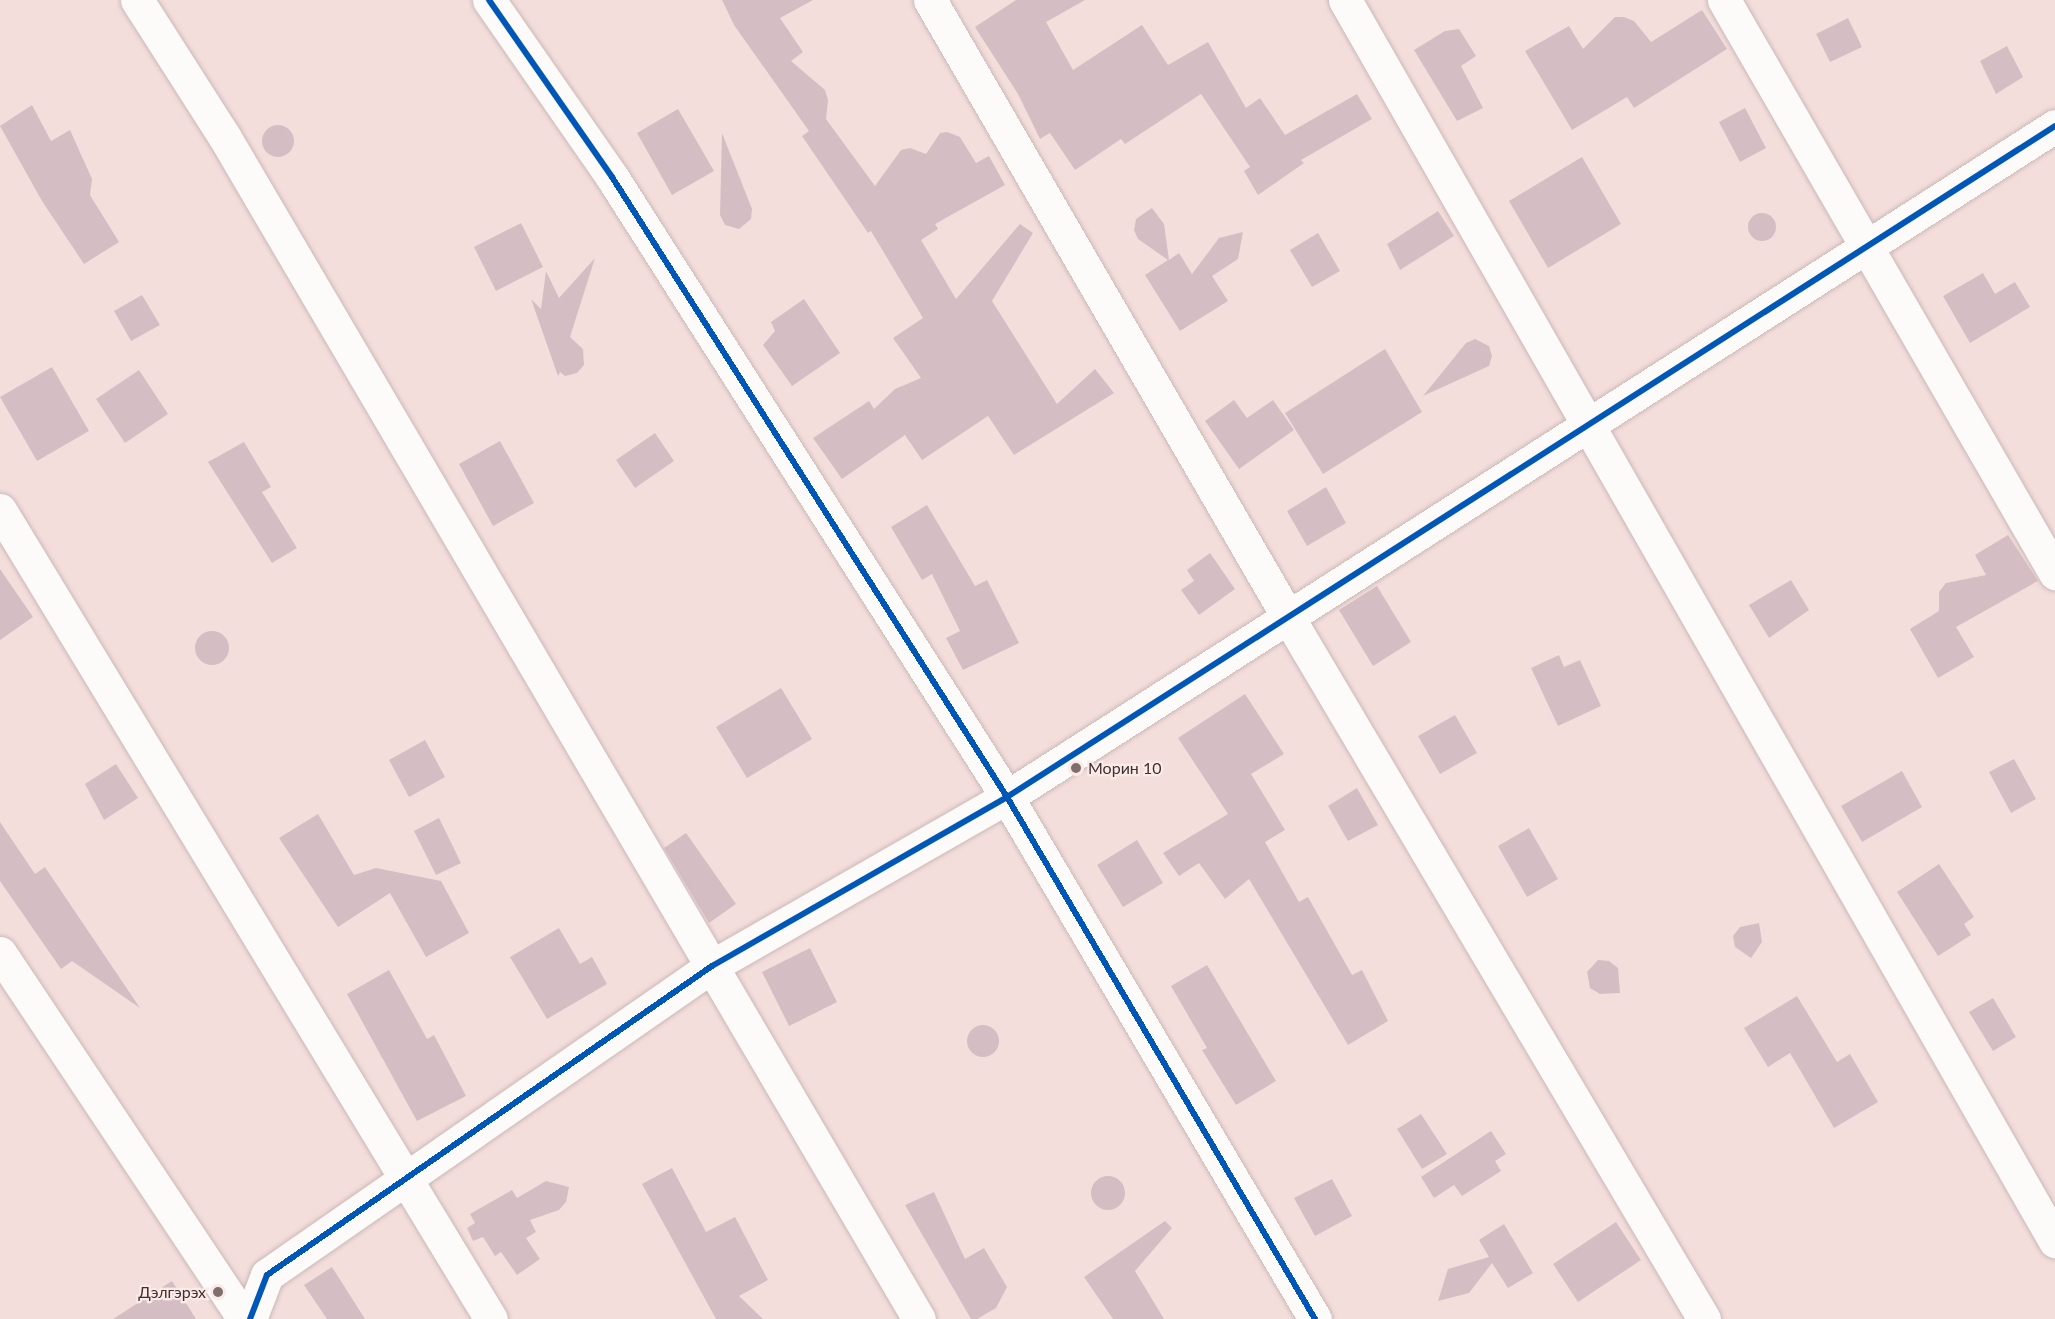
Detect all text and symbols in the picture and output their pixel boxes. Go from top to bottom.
place label: Морин 10 [1088,758,1162,778]
marker: Морин 10 [1069,761,1083,775]
place label: Дэлгэрэх [138,1282,206,1302]
marker: Дэлгэрэх [211,1285,225,1299]

